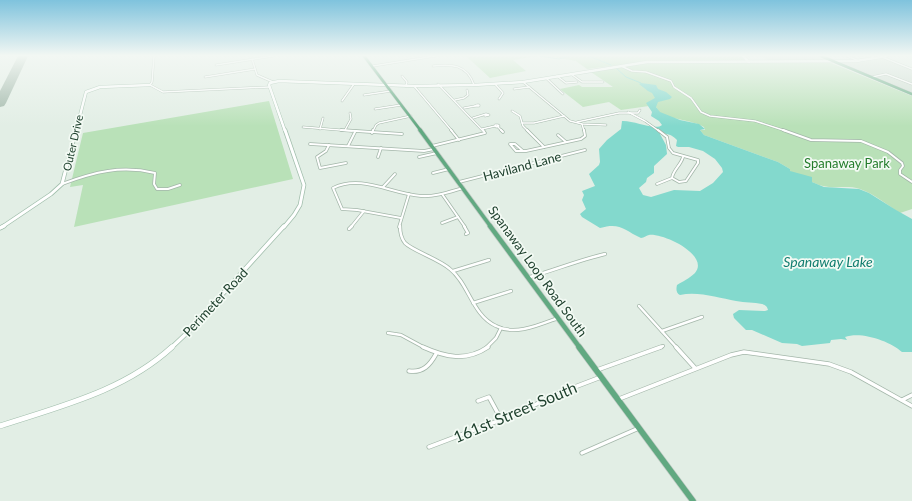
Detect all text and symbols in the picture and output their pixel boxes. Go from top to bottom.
street label: Outer Drive [60,113,85,172]
street label: Haviland Lane [481,148,563,184]
park label: Spanaway Park [804,155,890,171]
street label: Spanaway Loop Road South [485,202,591,340]
water label: Spanaway Lake [783,253,873,270]
street label: Perimeter Road [179,264,251,340]
street label: 161st Street South [450,377,579,446]

